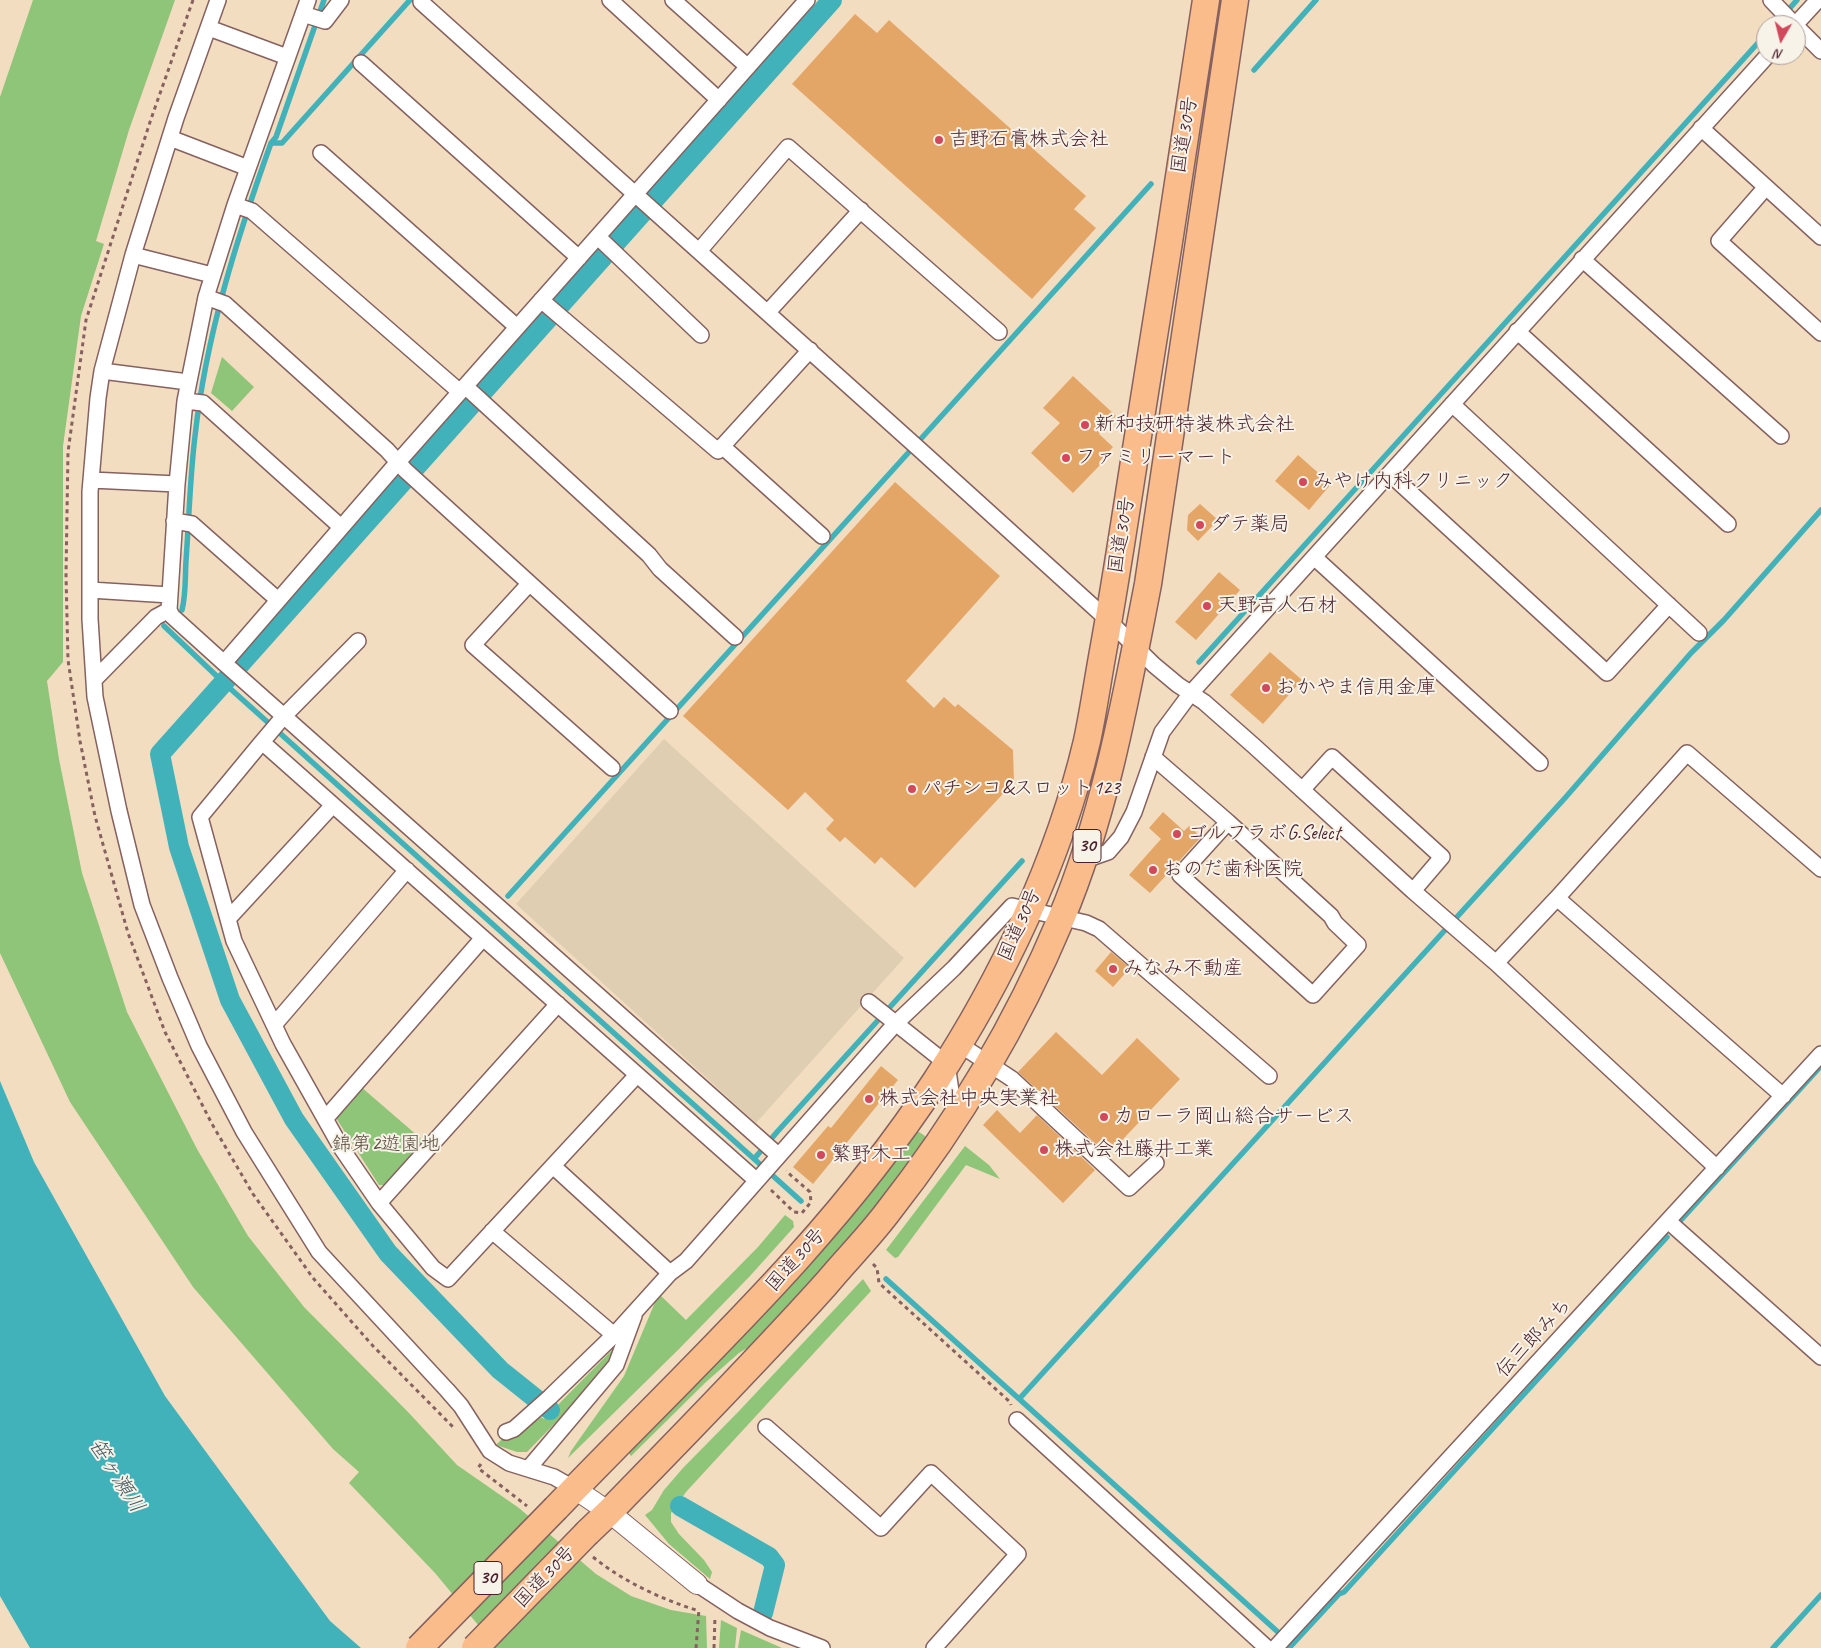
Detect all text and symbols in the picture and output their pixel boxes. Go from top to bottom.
north arrow [1756,15,1806,65]
text: N [1774,45,1784,63]
street label: 国道30号 [1167,95,1203,175]
place label: 吉野石膏株式会社 [949,128,1109,152]
marker: 吉野石膏株式会社 [933,134,945,146]
place label: 新和技研特装株式会社 [1095,413,1295,437]
marker: 新和技研特装株式会社 [1079,419,1091,431]
place label: ファミリーマート [1076,446,1236,470]
marker: ファミリーマート [1060,452,1072,464]
place label: みやけ内科クリニック [1313,470,1513,494]
marker: みやけ内科クリニック [1297,476,1309,488]
street label: 国道30号 [1104,495,1140,575]
place label: ダテ薬局 [1210,513,1290,537]
marker: ダテ薬局 [1194,519,1206,531]
place label: 天野吉人石材 [1217,594,1337,618]
marker: 天野吉人石材 [1201,600,1213,612]
place label: おかやま信用金庫 [1276,676,1436,700]
marker: おかやま信用金庫 [1260,682,1272,694]
place label: パチンコ&スロット123 [922,777,1120,801]
marker: パチンコ&スロット123 [906,783,918,795]
place label: ゴルフラボG.Select [1187,822,1340,846]
marker: ゴルフラボG.Select [1171,828,1183,840]
road number: 30 [1073,829,1101,862]
place label: おのだ歯科医院 [1163,858,1303,882]
marker: おのだ歯科医院 [1147,864,1159,876]
street label: 国道30号 [993,884,1047,966]
place label: みなみ不動産 [1123,957,1243,981]
marker: みなみ不動産 [1107,963,1119,975]
place label: 株式会社中央実業社 [879,1087,1059,1111]
marker: 株式会社中央実業社 [863,1093,875,1105]
place label: カローラ岡山総合サービス [1114,1105,1354,1129]
marker: カローラ岡山総合サービス [1098,1111,1110,1123]
park label: 錦第2遊園地 [332,1133,440,1157]
place label: 株式会社藤井工業 [1054,1138,1214,1162]
place label: 繁野木工 [831,1143,911,1167]
marker: 株式会社藤井工業 [1038,1144,1050,1156]
marker: 繁野木工 [815,1149,827,1161]
street label: 国道30号 [761,1223,831,1297]
street label: 伝三郎みち [1491,1293,1577,1383]
water label: 笹ヶ瀬川 [83,1434,149,1518]
street label: 国道30号 [509,1541,581,1613]
road number: 30 [474,1562,502,1595]

